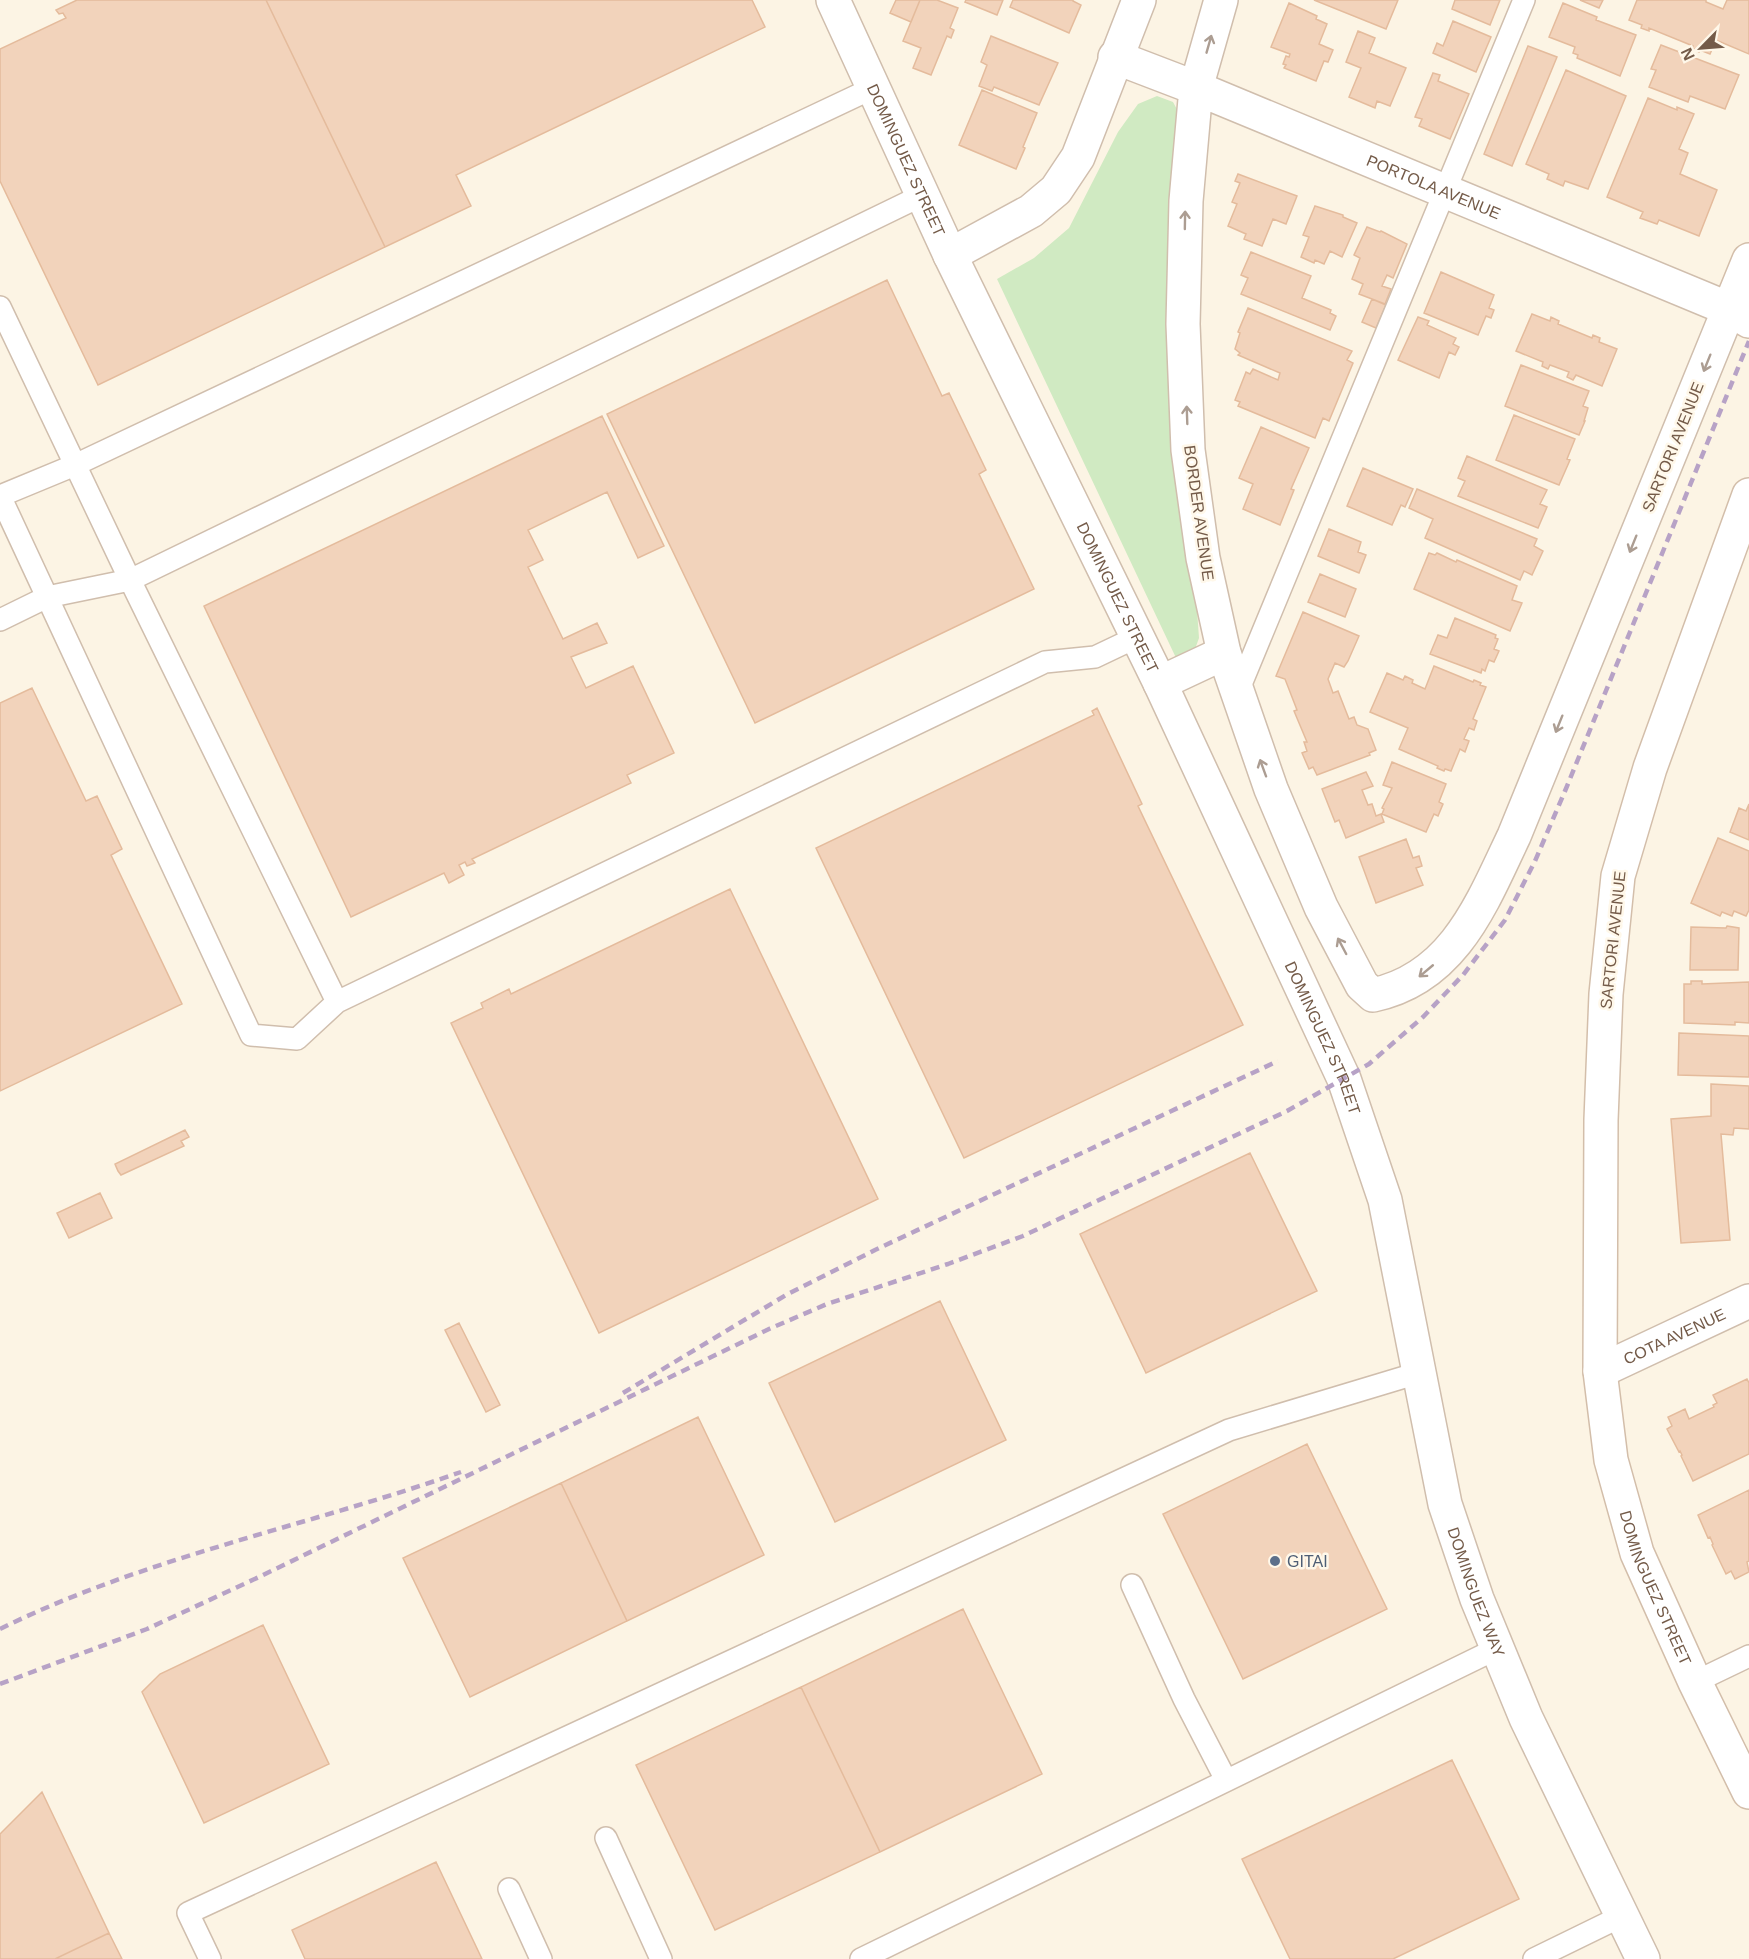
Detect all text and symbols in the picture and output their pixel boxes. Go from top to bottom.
north arrow [1671,18,1731,78]
one-way arrow [1204,35,1215,54]
text: N [1678,45,1698,63]
street label: DOMINGUEZ STREET [864,81,949,239]
street label: PORTOLA AVENUE [1364,151,1503,222]
one-way arrow [1180,211,1191,231]
one-way arrow [1701,354,1712,372]
street label: SARTORI AVENUE [1639,380,1707,514]
one-way arrow [1181,406,1192,426]
street label: BORDER AVENUE [1181,444,1217,582]
street label: DOMINGUEZ STREET [1074,519,1162,676]
one-way arrow [1627,534,1638,552]
one-way arrow [1553,714,1564,733]
one-way arrow [1257,759,1268,778]
street label: SARTORI AVENUE [1597,870,1629,1010]
one-way arrow [1336,938,1347,956]
street label: DOMINGUEZ STREET [1282,959,1364,1117]
one-way arrow [1419,964,1434,978]
street label: COTA AVENUE [1621,1305,1728,1367]
street label: DOMINGUEZ STREET [1617,1509,1695,1668]
street label: DOMINGUEZ WAY [1445,1525,1508,1660]
place label: GITAI [1287,1553,1328,1570]
marker: GITAI [1268,1554,1282,1568]

